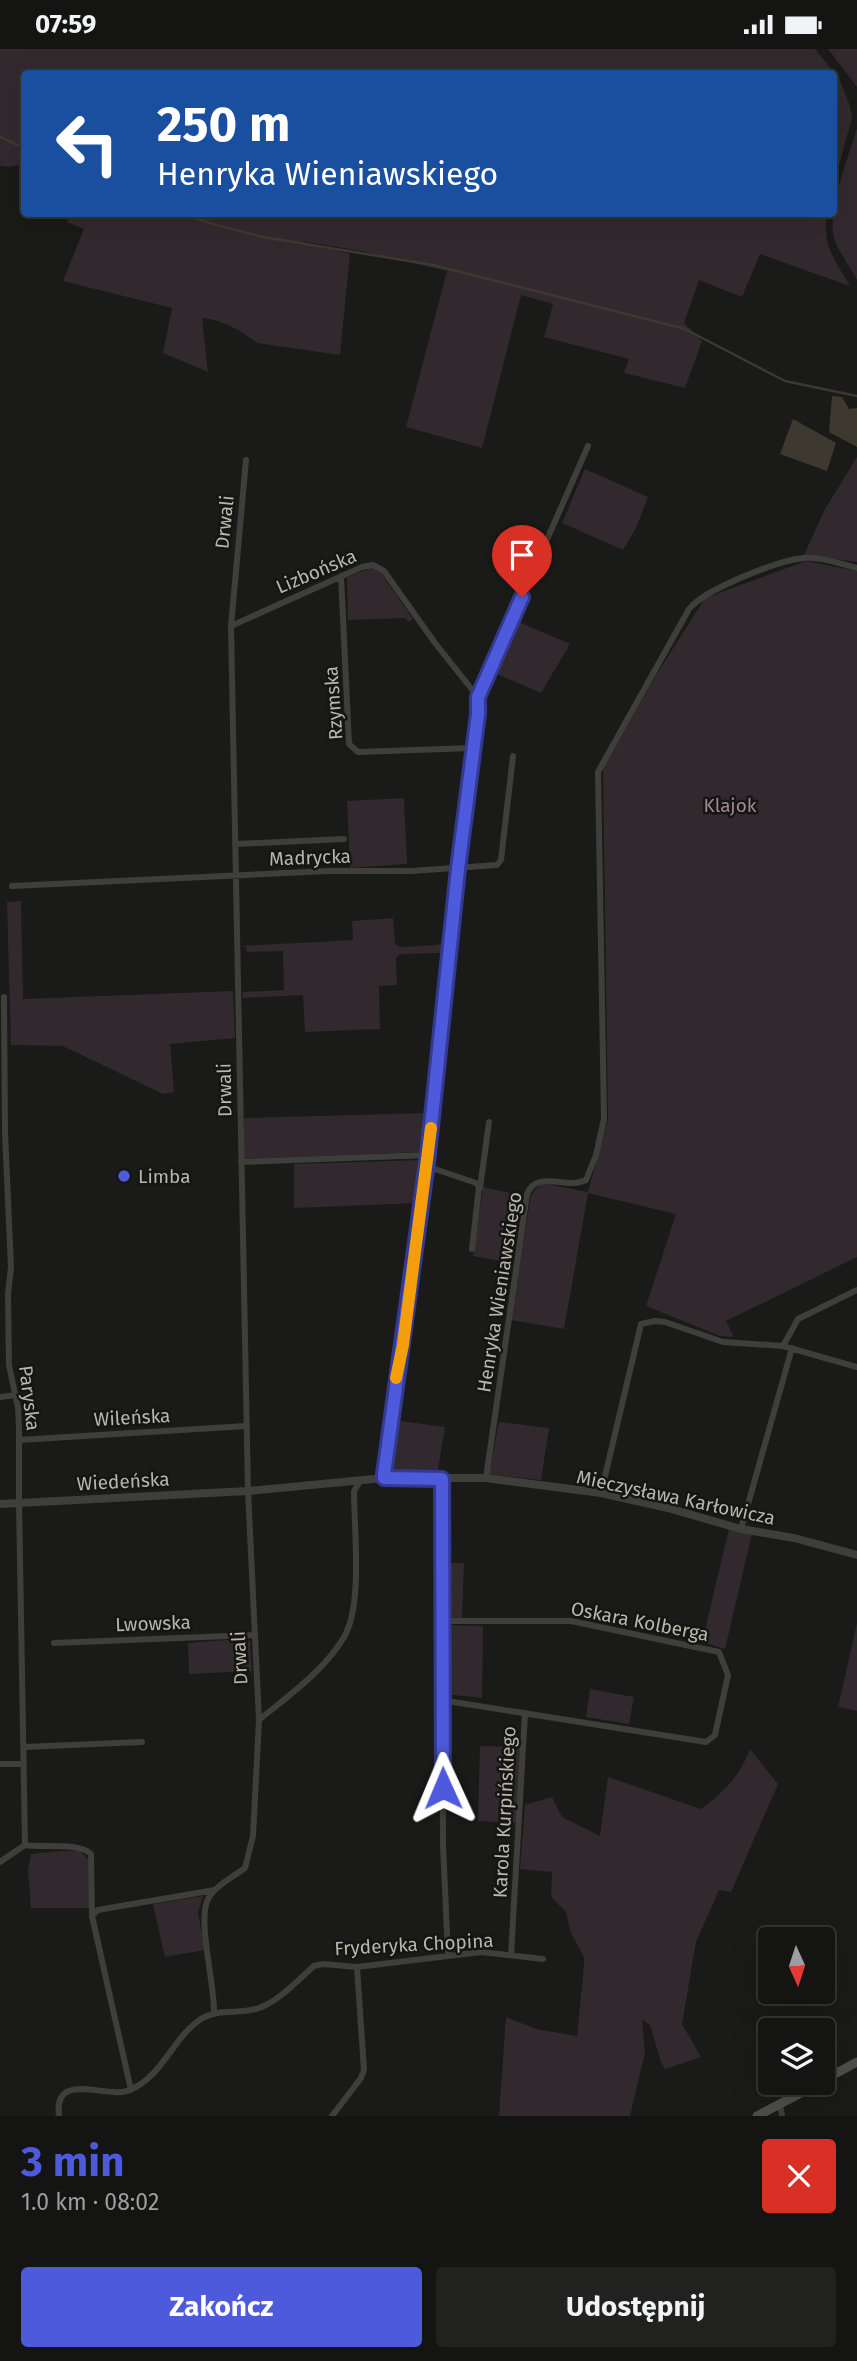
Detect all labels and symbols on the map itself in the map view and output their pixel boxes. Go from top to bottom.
street label: Drwali [210,494,239,550]
pin [492,525,552,597]
street label: Lizbońska [272,544,360,599]
street label: Rzymska [319,665,348,741]
park label: Klajok [704,794,757,817]
street label: Madrycka [269,845,351,870]
street label: Drwali [213,1063,236,1117]
place label: Limba [138,1165,191,1188]
marker: Limba [116,1168,132,1184]
street label: Henryka Wieniawskiego [472,1190,527,1394]
street label: Paryska [14,1364,45,1432]
street label: Wileńska [93,1404,171,1431]
street label: Mieczysława Karłowicza [574,1465,777,1530]
street label: Wiedeńska [76,1468,170,1495]
street label: Oskara Kolberga [569,1597,711,1646]
street label: Lwowska [115,1611,191,1636]
street label: Drwali [227,1630,252,1686]
street label: Karola Kurpińskiego [489,1725,520,1899]
position arrow [406,1751,480,1825]
north arrow [758,1927,835,2004]
street label: Fryderyka Chopina [334,1929,494,1960]

